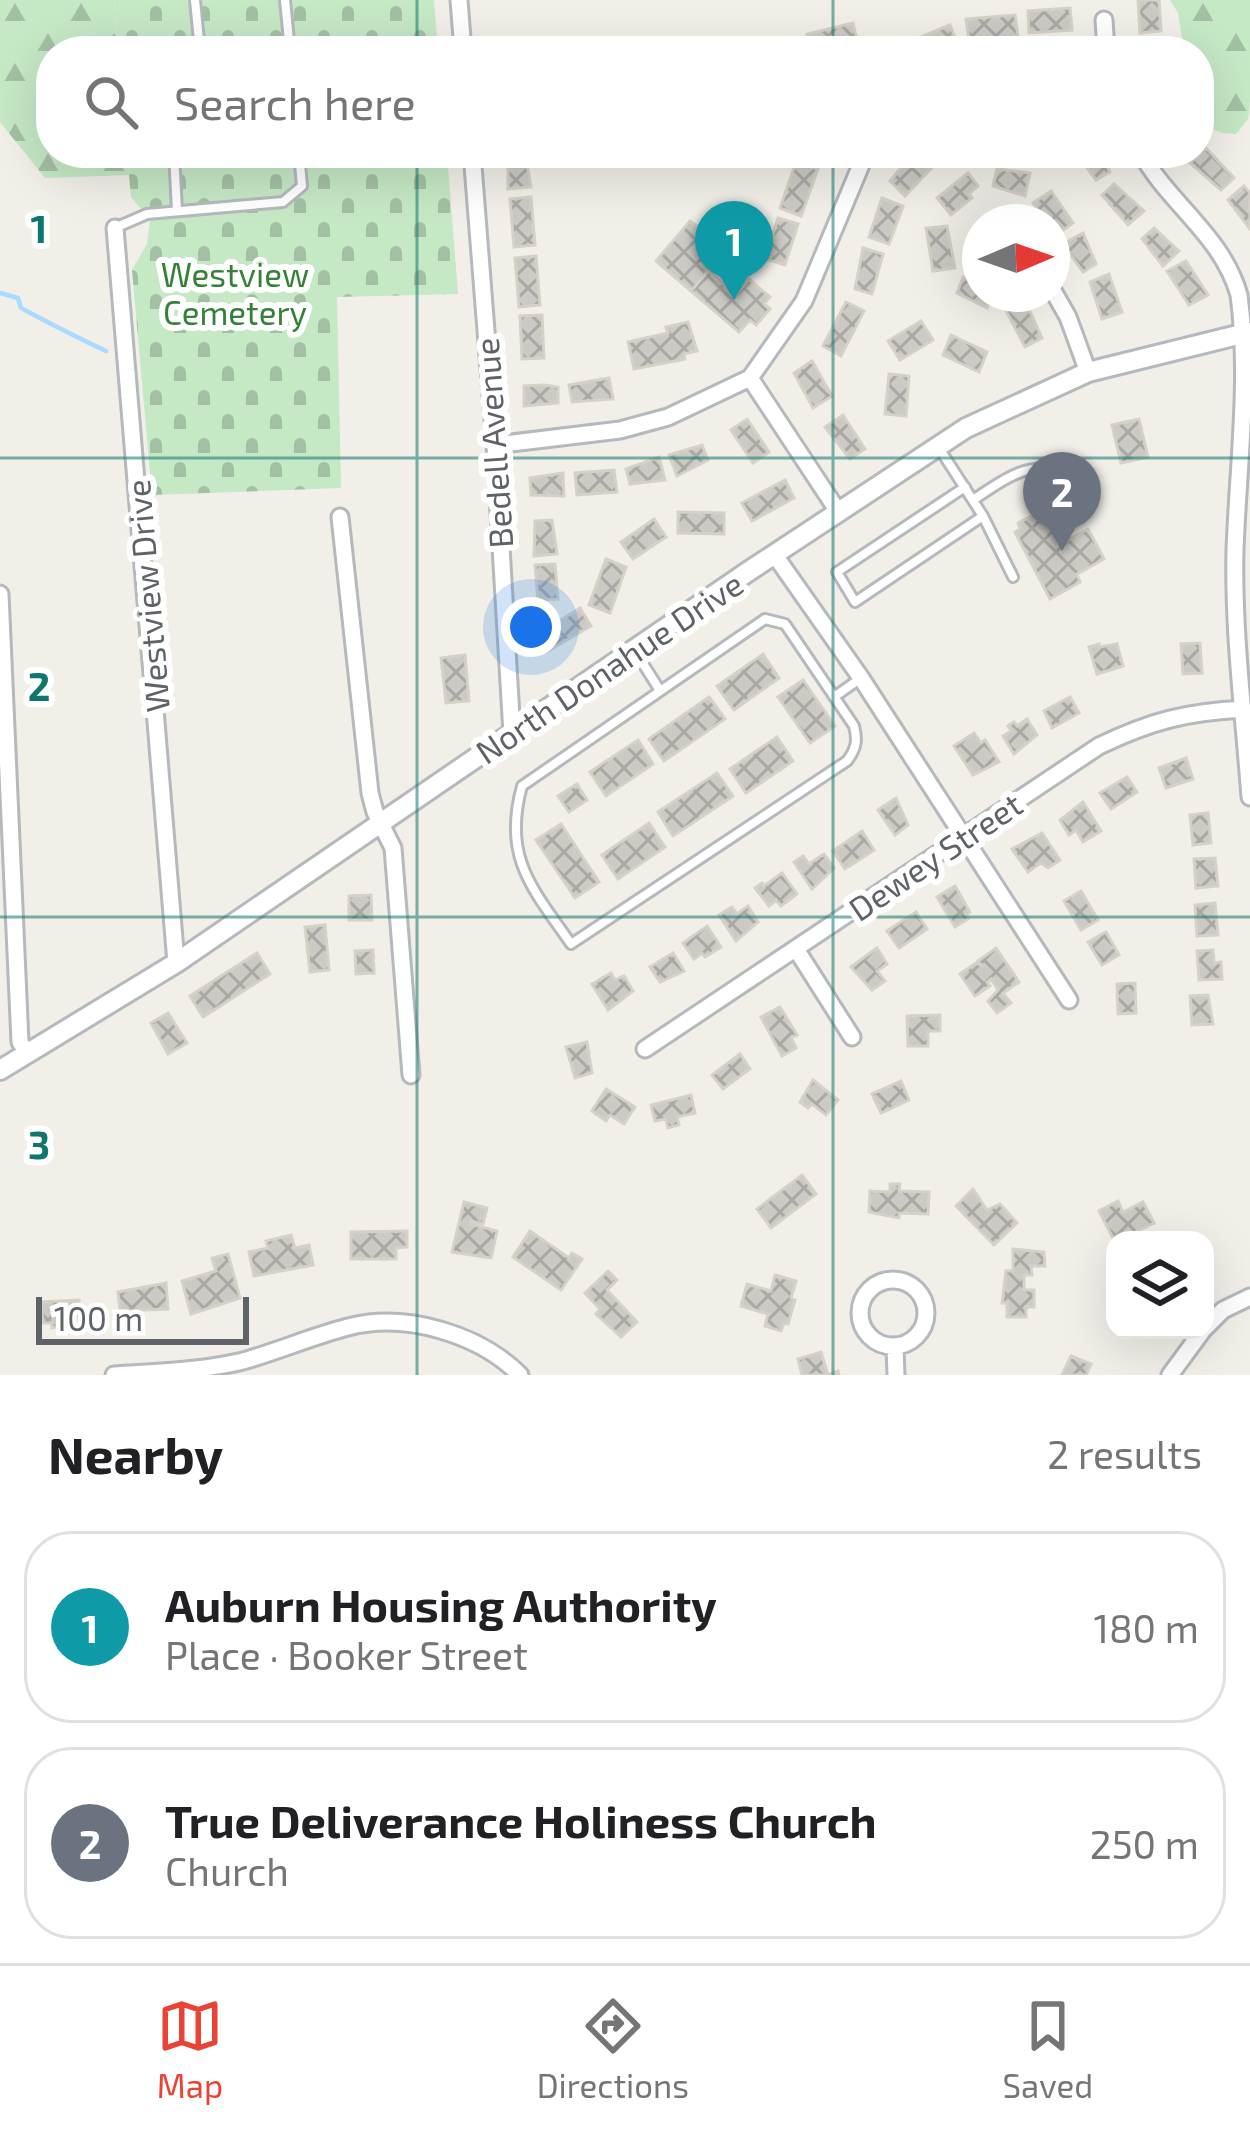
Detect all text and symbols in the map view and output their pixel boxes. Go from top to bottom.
search box [36,36,1214,168]
icon: search [78,69,144,135]
text: Search here [174,75,416,129]
pin: 1 [695,201,773,300]
text: 1 [31,204,47,251]
north arrow [962,204,1070,312]
park label: Westview Cemetery [161,254,309,332]
street label: Bedell Avenue [466,336,520,550]
pin: 2 [1023,452,1101,551]
street label: Westview Drive [117,478,177,714]
street label: North Donahue Drive [468,563,750,771]
your location [501,597,561,657]
text: 2 [28,662,50,709]
street label: Dewey Street [841,783,1029,929]
text: 3 [28,1120,50,1167]
map controls [1106,1231,1214,1339]
button: layers [1106,1231,1214,1339]
scale bar [36,1291,249,1344]
text: 100 m [54,1298,143,1338]
text: Nearby [48,1423,223,1484]
text: 2 results [1047,1430,1202,1477]
text: Auburn Housing Authority [165,1577,717,1631]
text: 1 [82,1604,98,1651]
text: 180 m [1093,1604,1199,1651]
text: Place · Booker Street [165,1631,528,1678]
text: True Deliverance Holiness Church [165,1793,877,1847]
text: 2 [79,1820,101,1867]
text: 250 m [1090,1820,1199,1867]
text: Church [165,1847,289,1894]
tab: Map [157,1993,223,2105]
tab: Directions [537,1993,689,2105]
tab: Saved [1003,1993,1093,2105]

